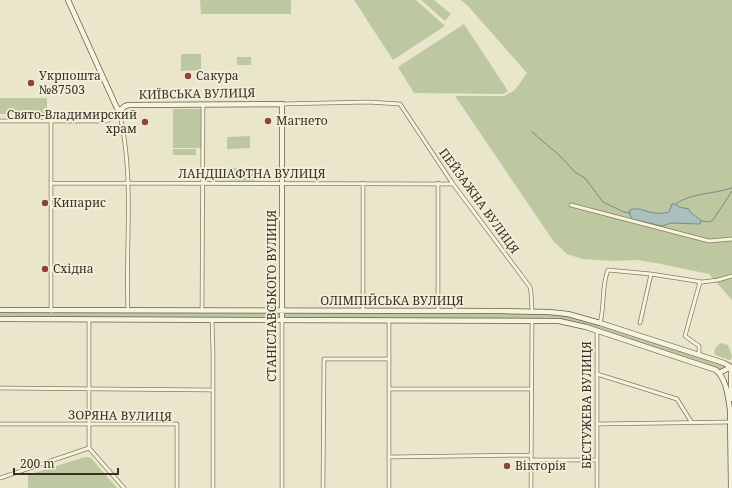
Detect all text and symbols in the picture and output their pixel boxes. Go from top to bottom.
place label: Укрпошта №87503 [39,67,101,98]
place label: Сакура [196,67,239,84]
marker: Сакура [183,71,193,81]
marker: Укрпошта №87503 [26,78,36,88]
street label: КИЇВСЬКА ВУЛИЦЯ [138,84,256,103]
place label: Свято-Владимирский храм [7,106,137,137]
place label: Магнето [276,112,328,129]
marker: Магнето [263,116,273,126]
marker: Свято-Владимирский храм [140,117,150,127]
street label: ПЕЙЗАЖНА ВУЛИЦЯ [435,144,524,257]
street label: ЛАНДШАФТНА ВУЛИЦЯ [178,165,326,182]
place label: Кипарис [53,194,106,211]
marker: Кипарис [40,198,50,208]
street label: СТАНІСЛАВСЬКОГО ВУЛИЦЯ [263,210,280,382]
place label: Східна [53,260,94,277]
marker: Східна [40,264,50,274]
street label: ОЛІМПІЙСЬКА ВУЛИЦЯ [320,292,464,309]
street label: БЕСТУЖЕВА ВУЛИЦЯ [578,341,595,469]
street label: ЗОРЯНА ВУЛИЦЯ [68,406,172,425]
scale bar [14,450,118,476]
text: 200 m [20,455,55,472]
place label: Вікторія [515,457,566,474]
marker: Вікторія [502,461,512,471]

